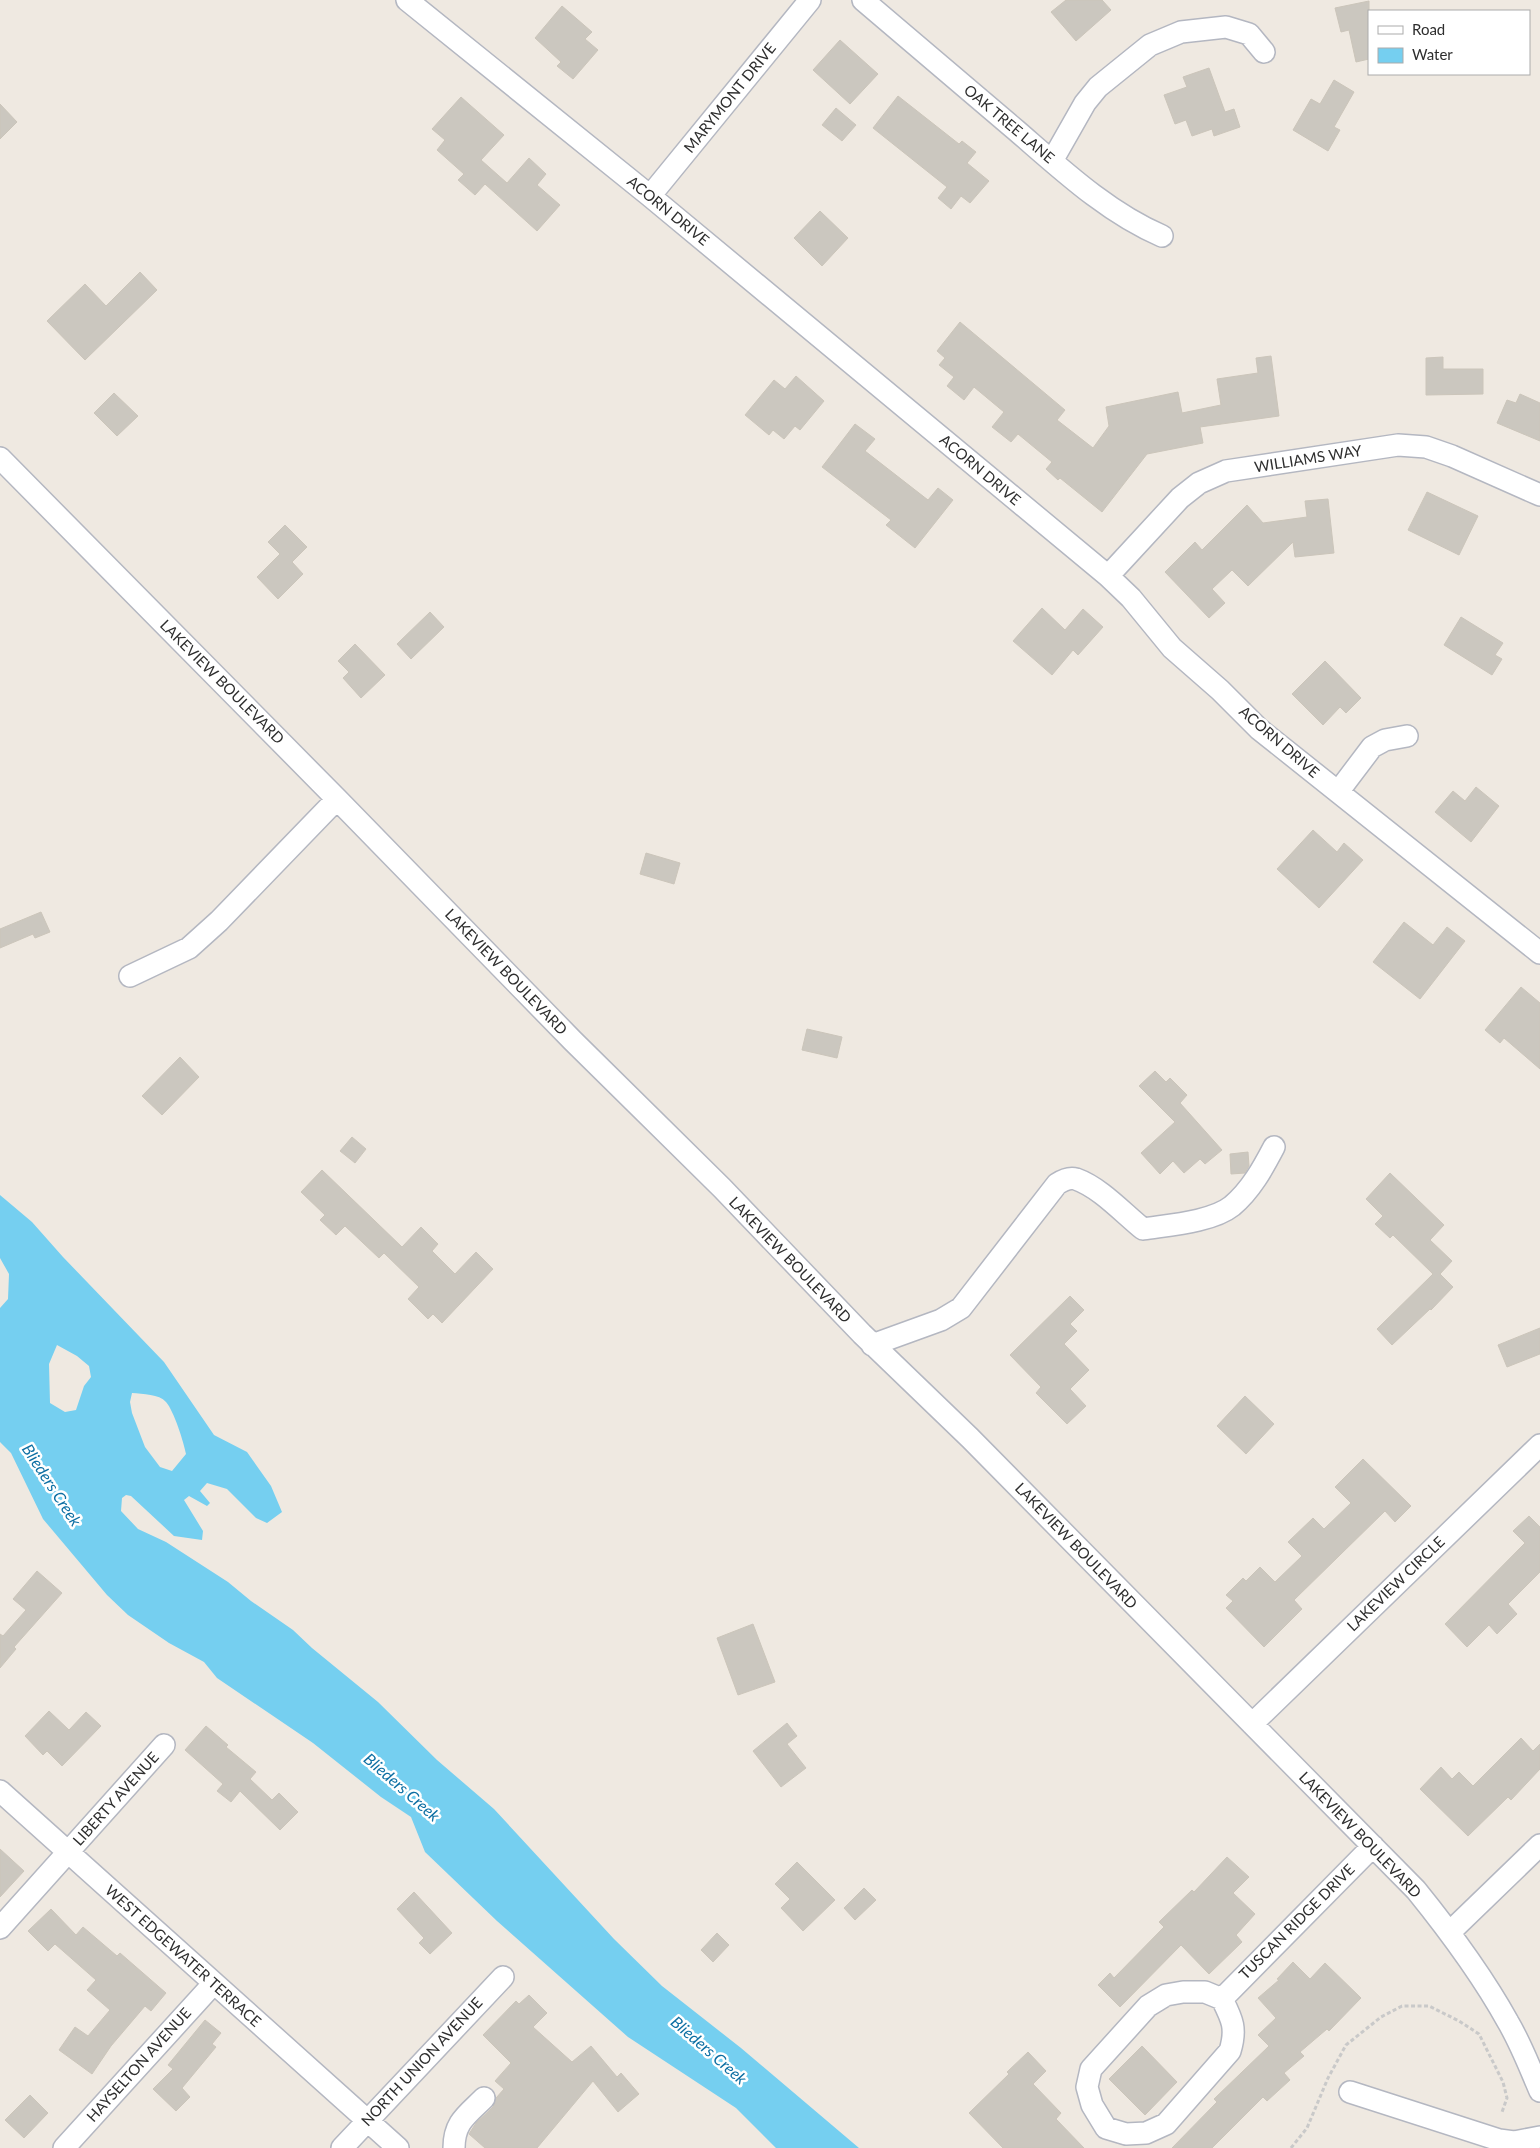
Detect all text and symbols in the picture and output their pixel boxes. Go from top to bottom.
legend [1368,10,1530,75]
text: Road [1412,20,1445,38]
street label: MARYMONT DRIVE [679,39,779,156]
text: Water [1412,45,1453,63]
street label: OAK TREE LANE [961,80,1059,166]
street label: ACORN DRIVE [624,172,713,249]
street label: ACORN DRIVE [936,430,1025,508]
street label: WILLIAMS WAY [1253,441,1363,475]
street label: LAKEVIEW BOULEVARD [157,616,288,747]
street label: ACORN DRIVE [1236,702,1323,781]
street label: LAKEVIEW BOULEVARD [442,905,572,1038]
street label: LAKEVIEW BOULEVARD [726,1193,856,1326]
water label: Blieders Creek [19,1440,86,1530]
street label: LAKEVIEW BOULEVARD [1012,1479,1142,1612]
street label: LAKEVIEW CIRCLE [1343,1532,1448,1634]
street label: LIBERTY AVENUE [69,1748,162,1849]
water label: Blieders Creek [361,1749,444,1825]
street label: LAKEVIEW BOULEVARD [1296,1768,1426,1901]
street label: TUSCAN RIDGE DRIVE [1235,1860,1358,1983]
street label: WEST EDGEWATER TERRACE [102,1881,265,2030]
street label: NORTH UNION AVENUE [357,1993,486,2129]
street label: HAYSELTON AVENUE [82,2004,194,2125]
water label: Blieders Creek [668,2012,751,2088]

